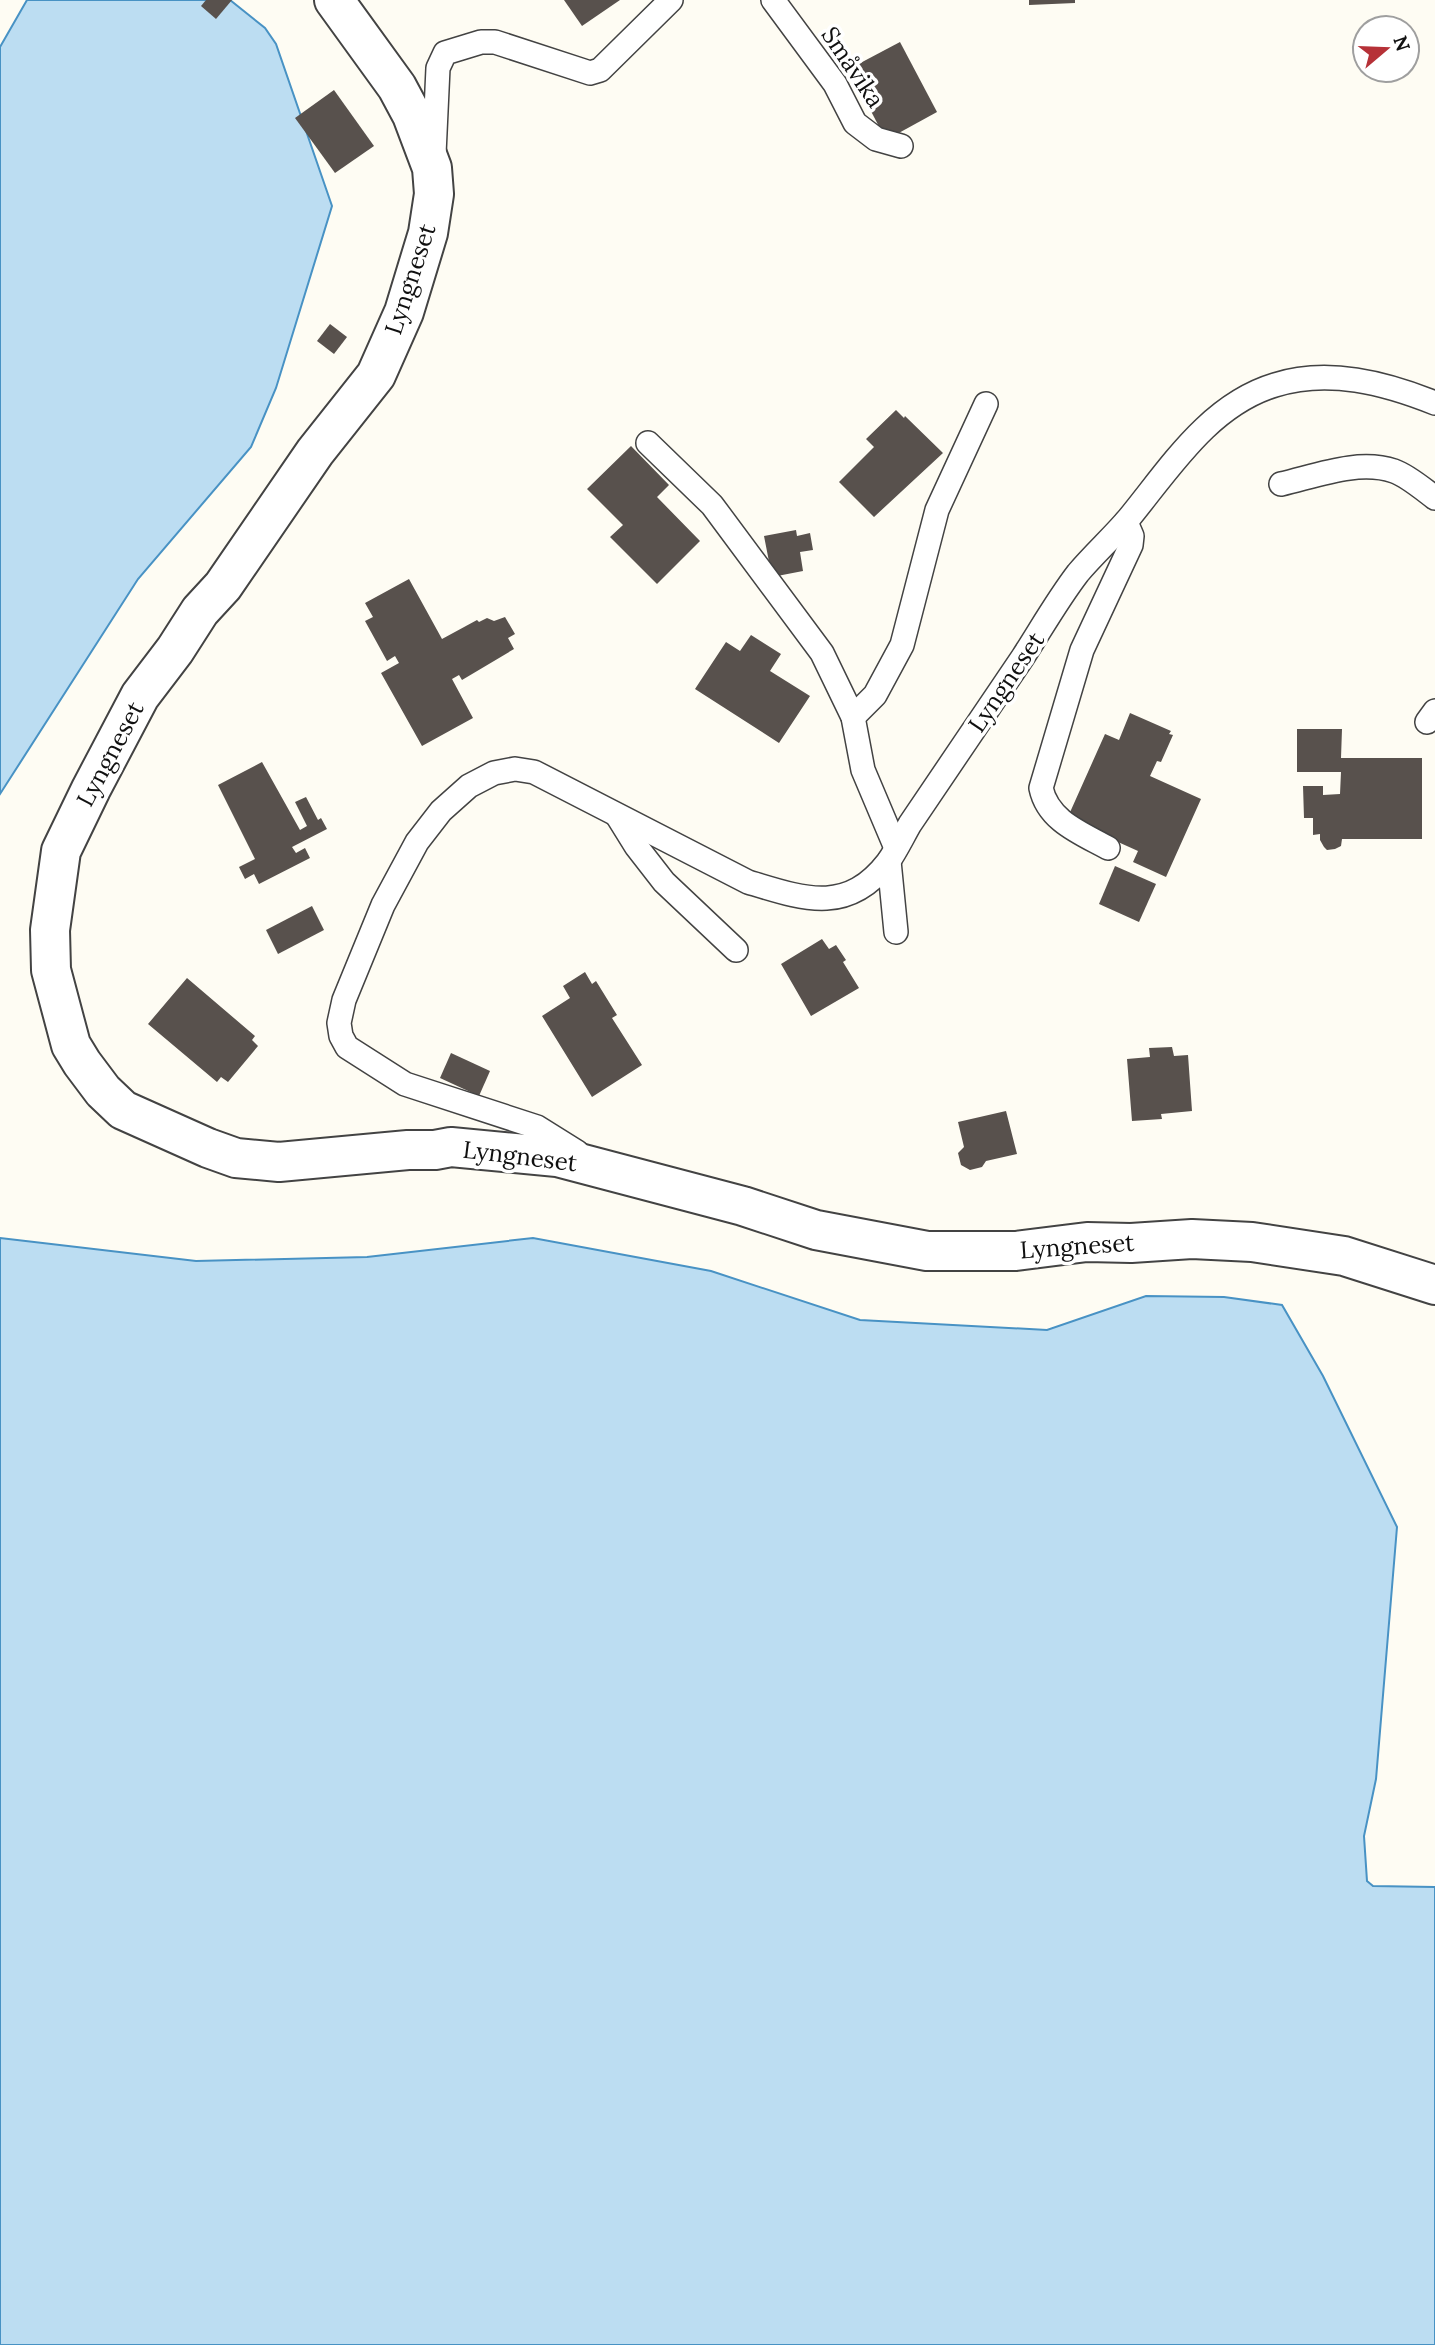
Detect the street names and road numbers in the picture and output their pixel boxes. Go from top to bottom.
street label: Småvika [815,21,891,113]
street label: Lyngneset [378,219,443,338]
street label: Lyngneset [961,625,1051,738]
street label: Lyngneset [69,695,151,812]
street label: Lyngneset [461,1134,579,1178]
street label: Lyngneset [1019,1226,1136,1265]

